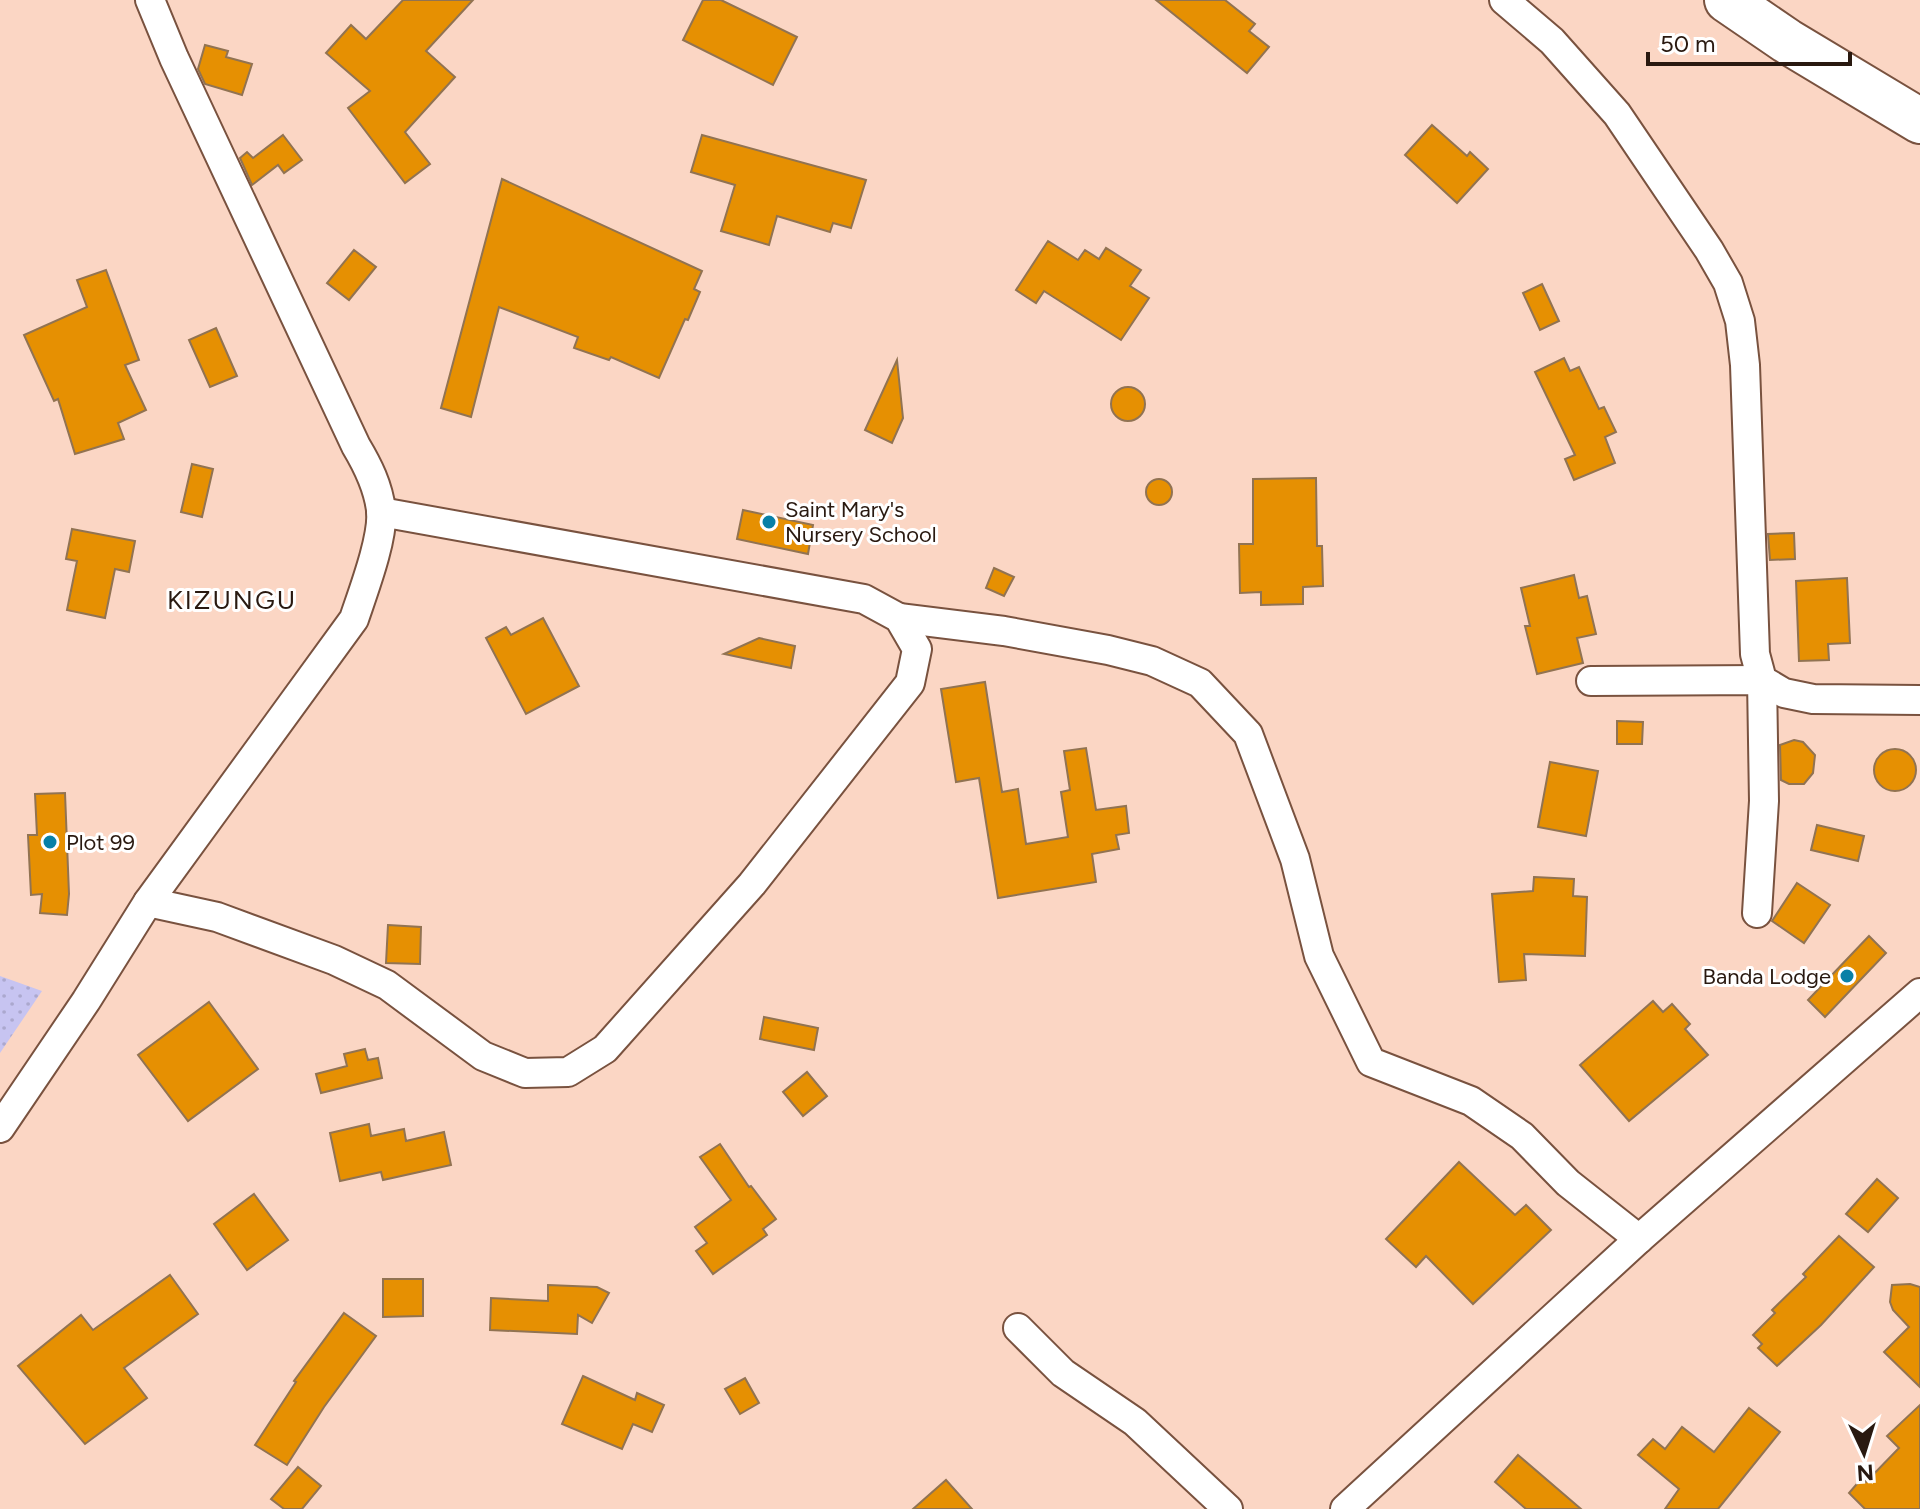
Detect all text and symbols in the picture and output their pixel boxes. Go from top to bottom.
scale bar [1648,16,1850,66]
text: 50 m [1660,29,1716,58]
place label: Saint Mary's Nursery School [785,496,937,548]
marker: Saint Mary's Nursery School [760,513,778,531]
district label: KIZUNGU [167,584,297,616]
place label: Plot 99 [66,829,135,856]
marker: Plot 99 [41,833,59,851]
place label: Banda Lodge [1702,963,1831,990]
marker: Banda Lodge [1838,967,1856,985]
north arrow [1824,1413,1904,1493]
text: N [1856,1458,1875,1487]

